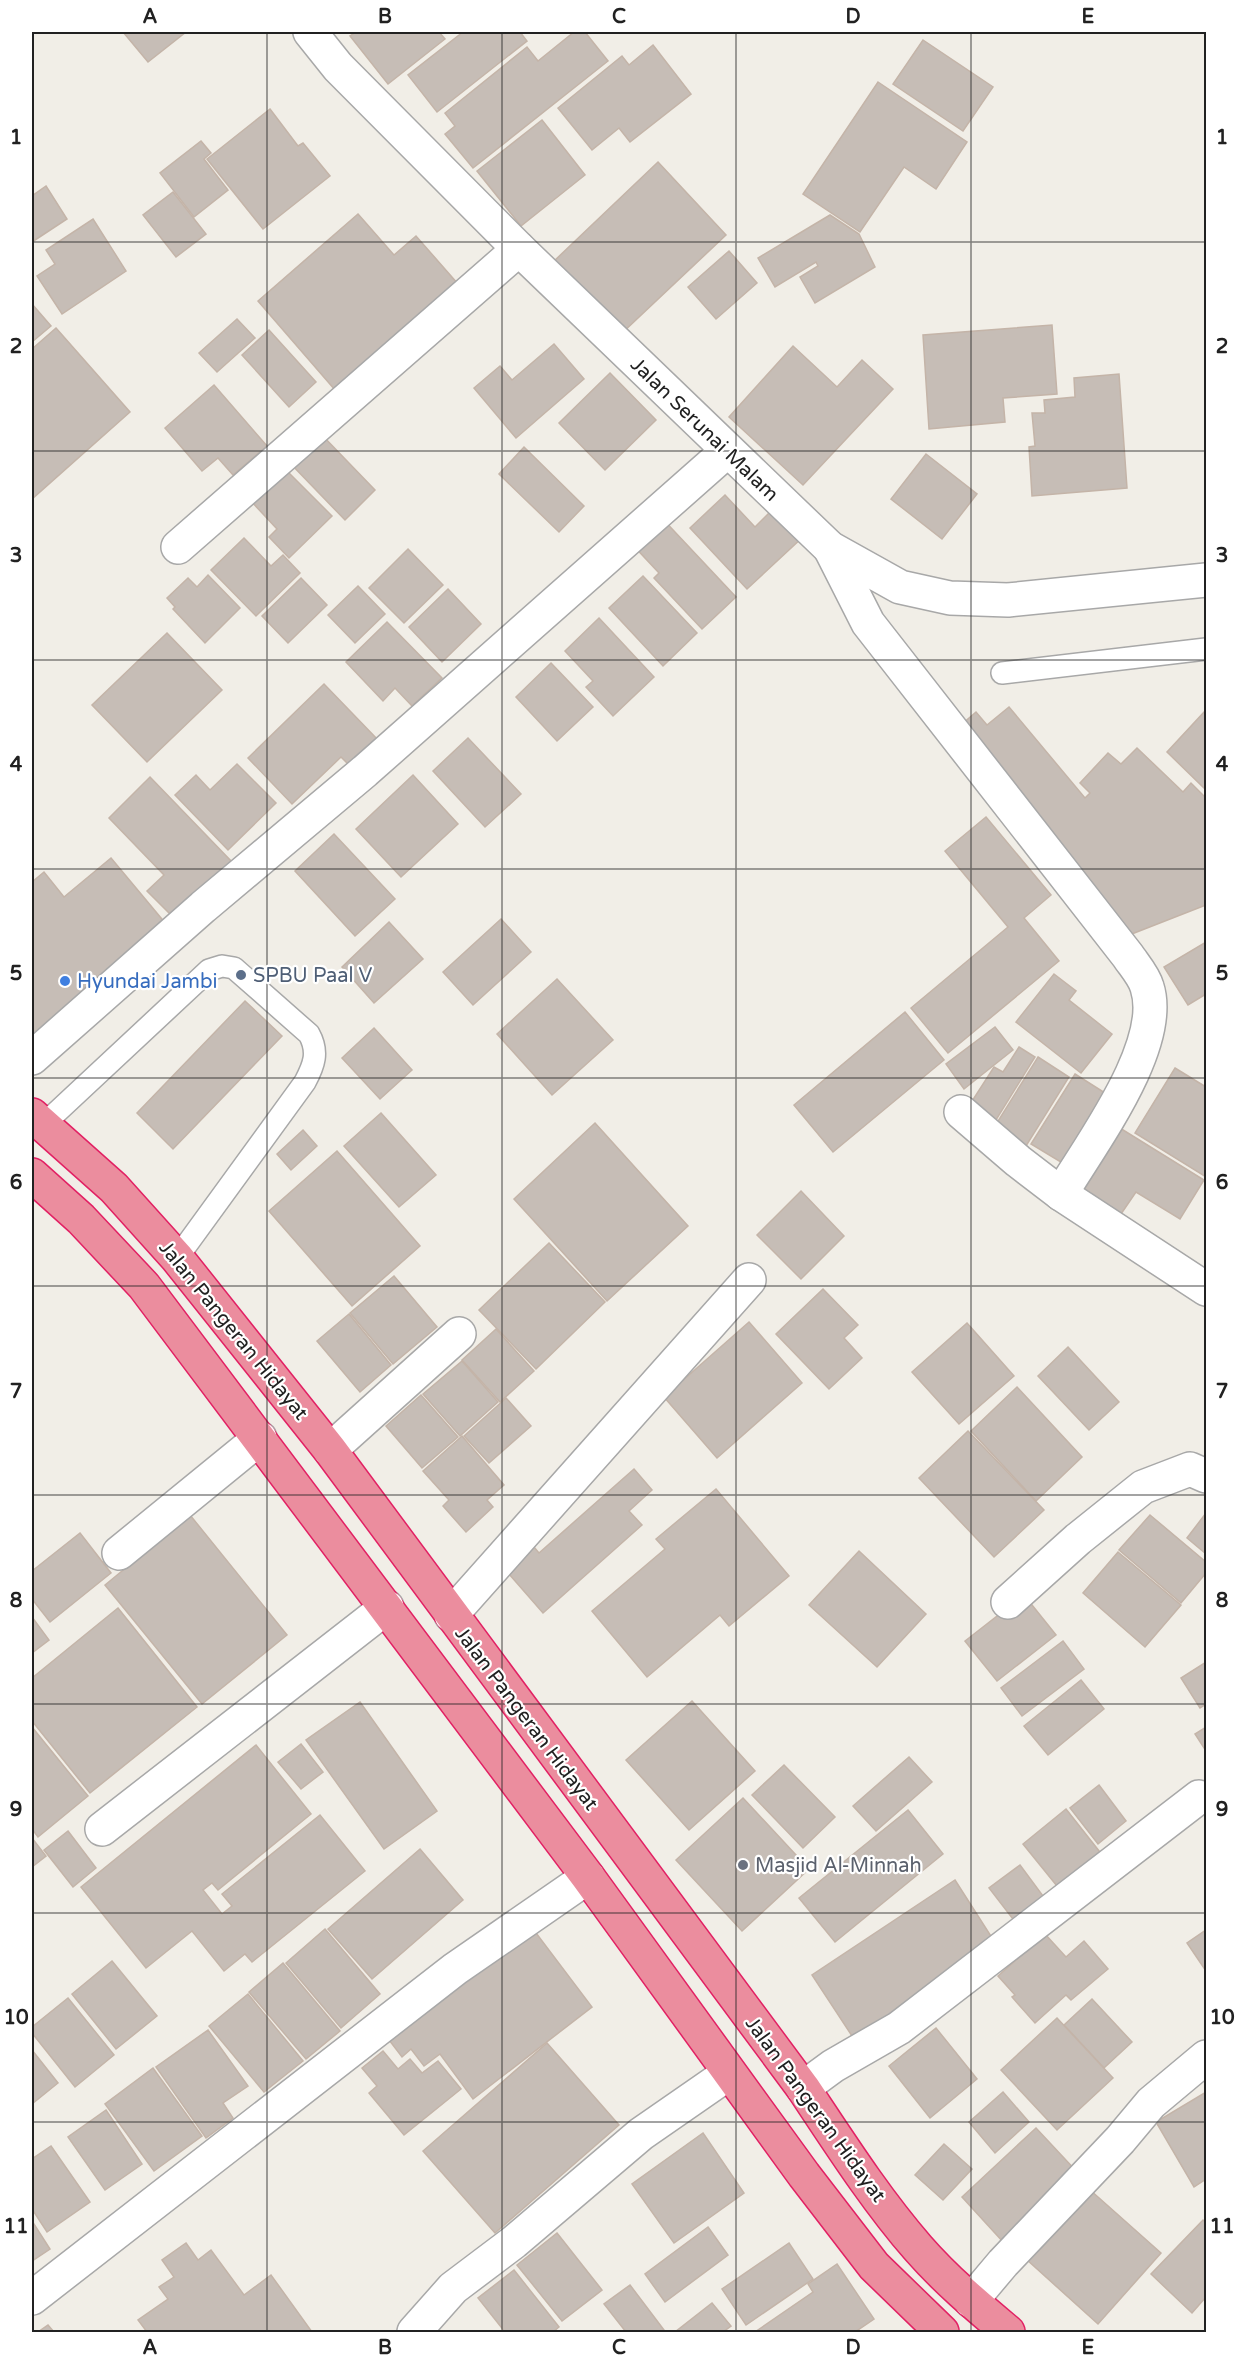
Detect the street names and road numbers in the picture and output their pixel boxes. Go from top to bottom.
street label: Jalan Serunai Malam [625,353,783,507]
street label: Jalan Pangeran Hidayat [154,1236,313,1425]
street label: Jalan Pangeran Hidayat [449,1622,603,1815]
street label: Jalan Pangeran Hidayat [740,2012,891,2207]

